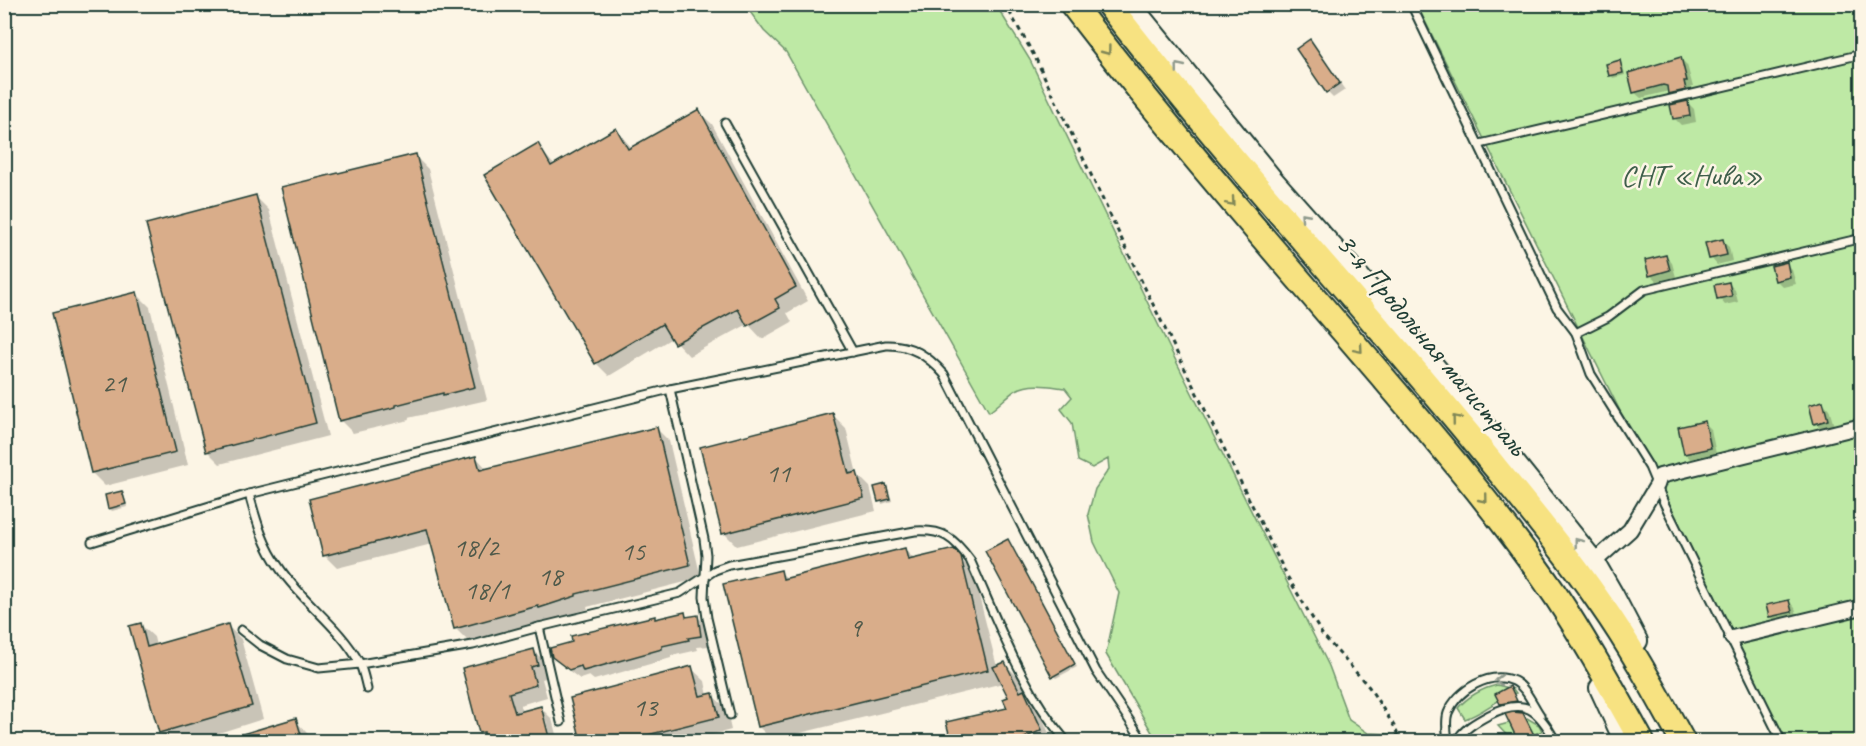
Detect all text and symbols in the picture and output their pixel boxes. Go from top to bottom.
one-way arrow [1100,44,1111,55]
one-way arrow [1175,62,1186,73]
park label: СНТ «Нива» [1621,156,1763,194]
one-way arrow [1224,195,1235,206]
one-way arrow [1300,212,1311,223]
street label: 3-я Продольная магистраль [1328,225,1537,464]
one-way arrow [1352,342,1363,353]
house number: 21 [102,366,128,400]
one-way arrow [1453,415,1464,426]
house number: 11 [766,456,792,490]
one-way arrow [1476,492,1487,503]
house number: 18/2 [453,530,501,564]
house number: 15 [621,534,647,568]
one-way arrow [1574,538,1585,549]
house number: 18 [538,559,565,593]
house number: 18/1 [464,573,512,607]
house number: 9 [849,610,863,644]
one-way arrow [1494,674,1503,686]
house number: 13 [633,690,659,724]

